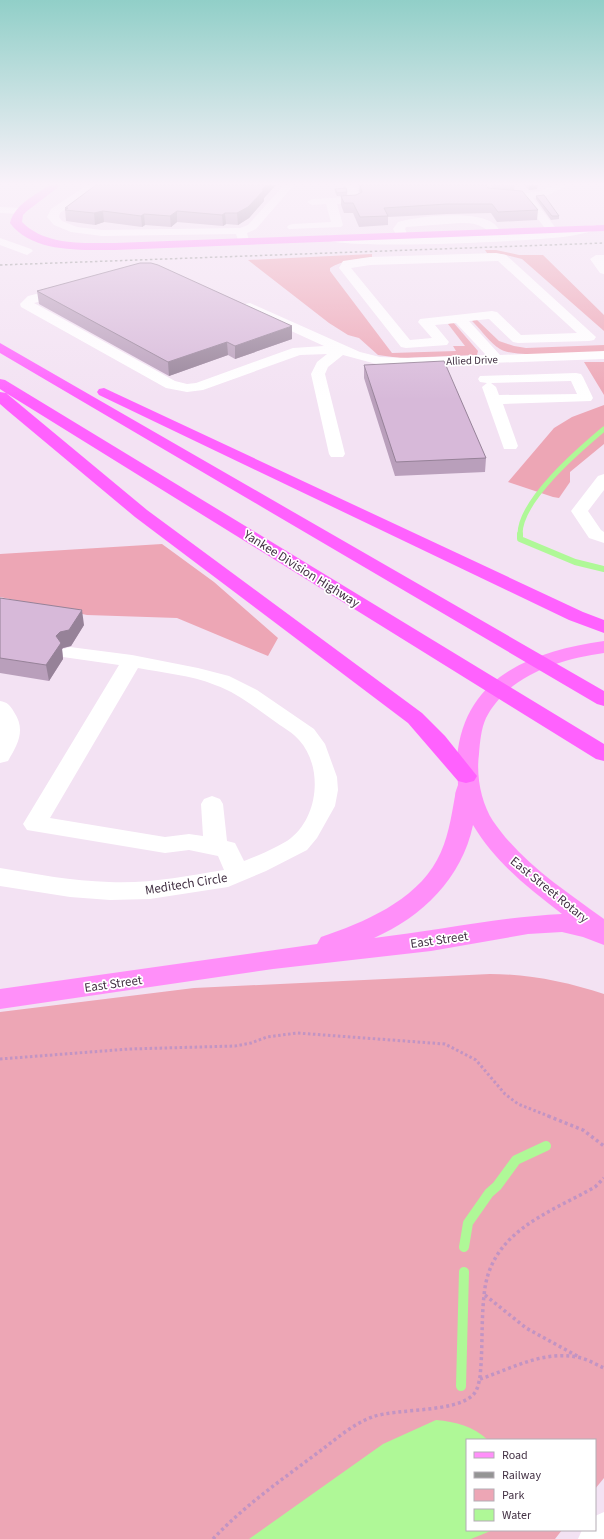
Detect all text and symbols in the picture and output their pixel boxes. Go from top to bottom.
street label: Allied Drive [446,352,499,369]
street label: Yankee Division Highway [239,525,363,612]
street label: East Street Rotary [506,852,593,927]
street label: Meditech Circle [144,869,229,899]
street label: East Street [409,927,470,953]
street label: East Street [83,971,144,997]
legend [466,1439,596,1531]
text: Road [502,1447,528,1464]
text: Railway [502,1467,541,1484]
text: Park [502,1487,524,1504]
text: Water [502,1507,532,1524]

